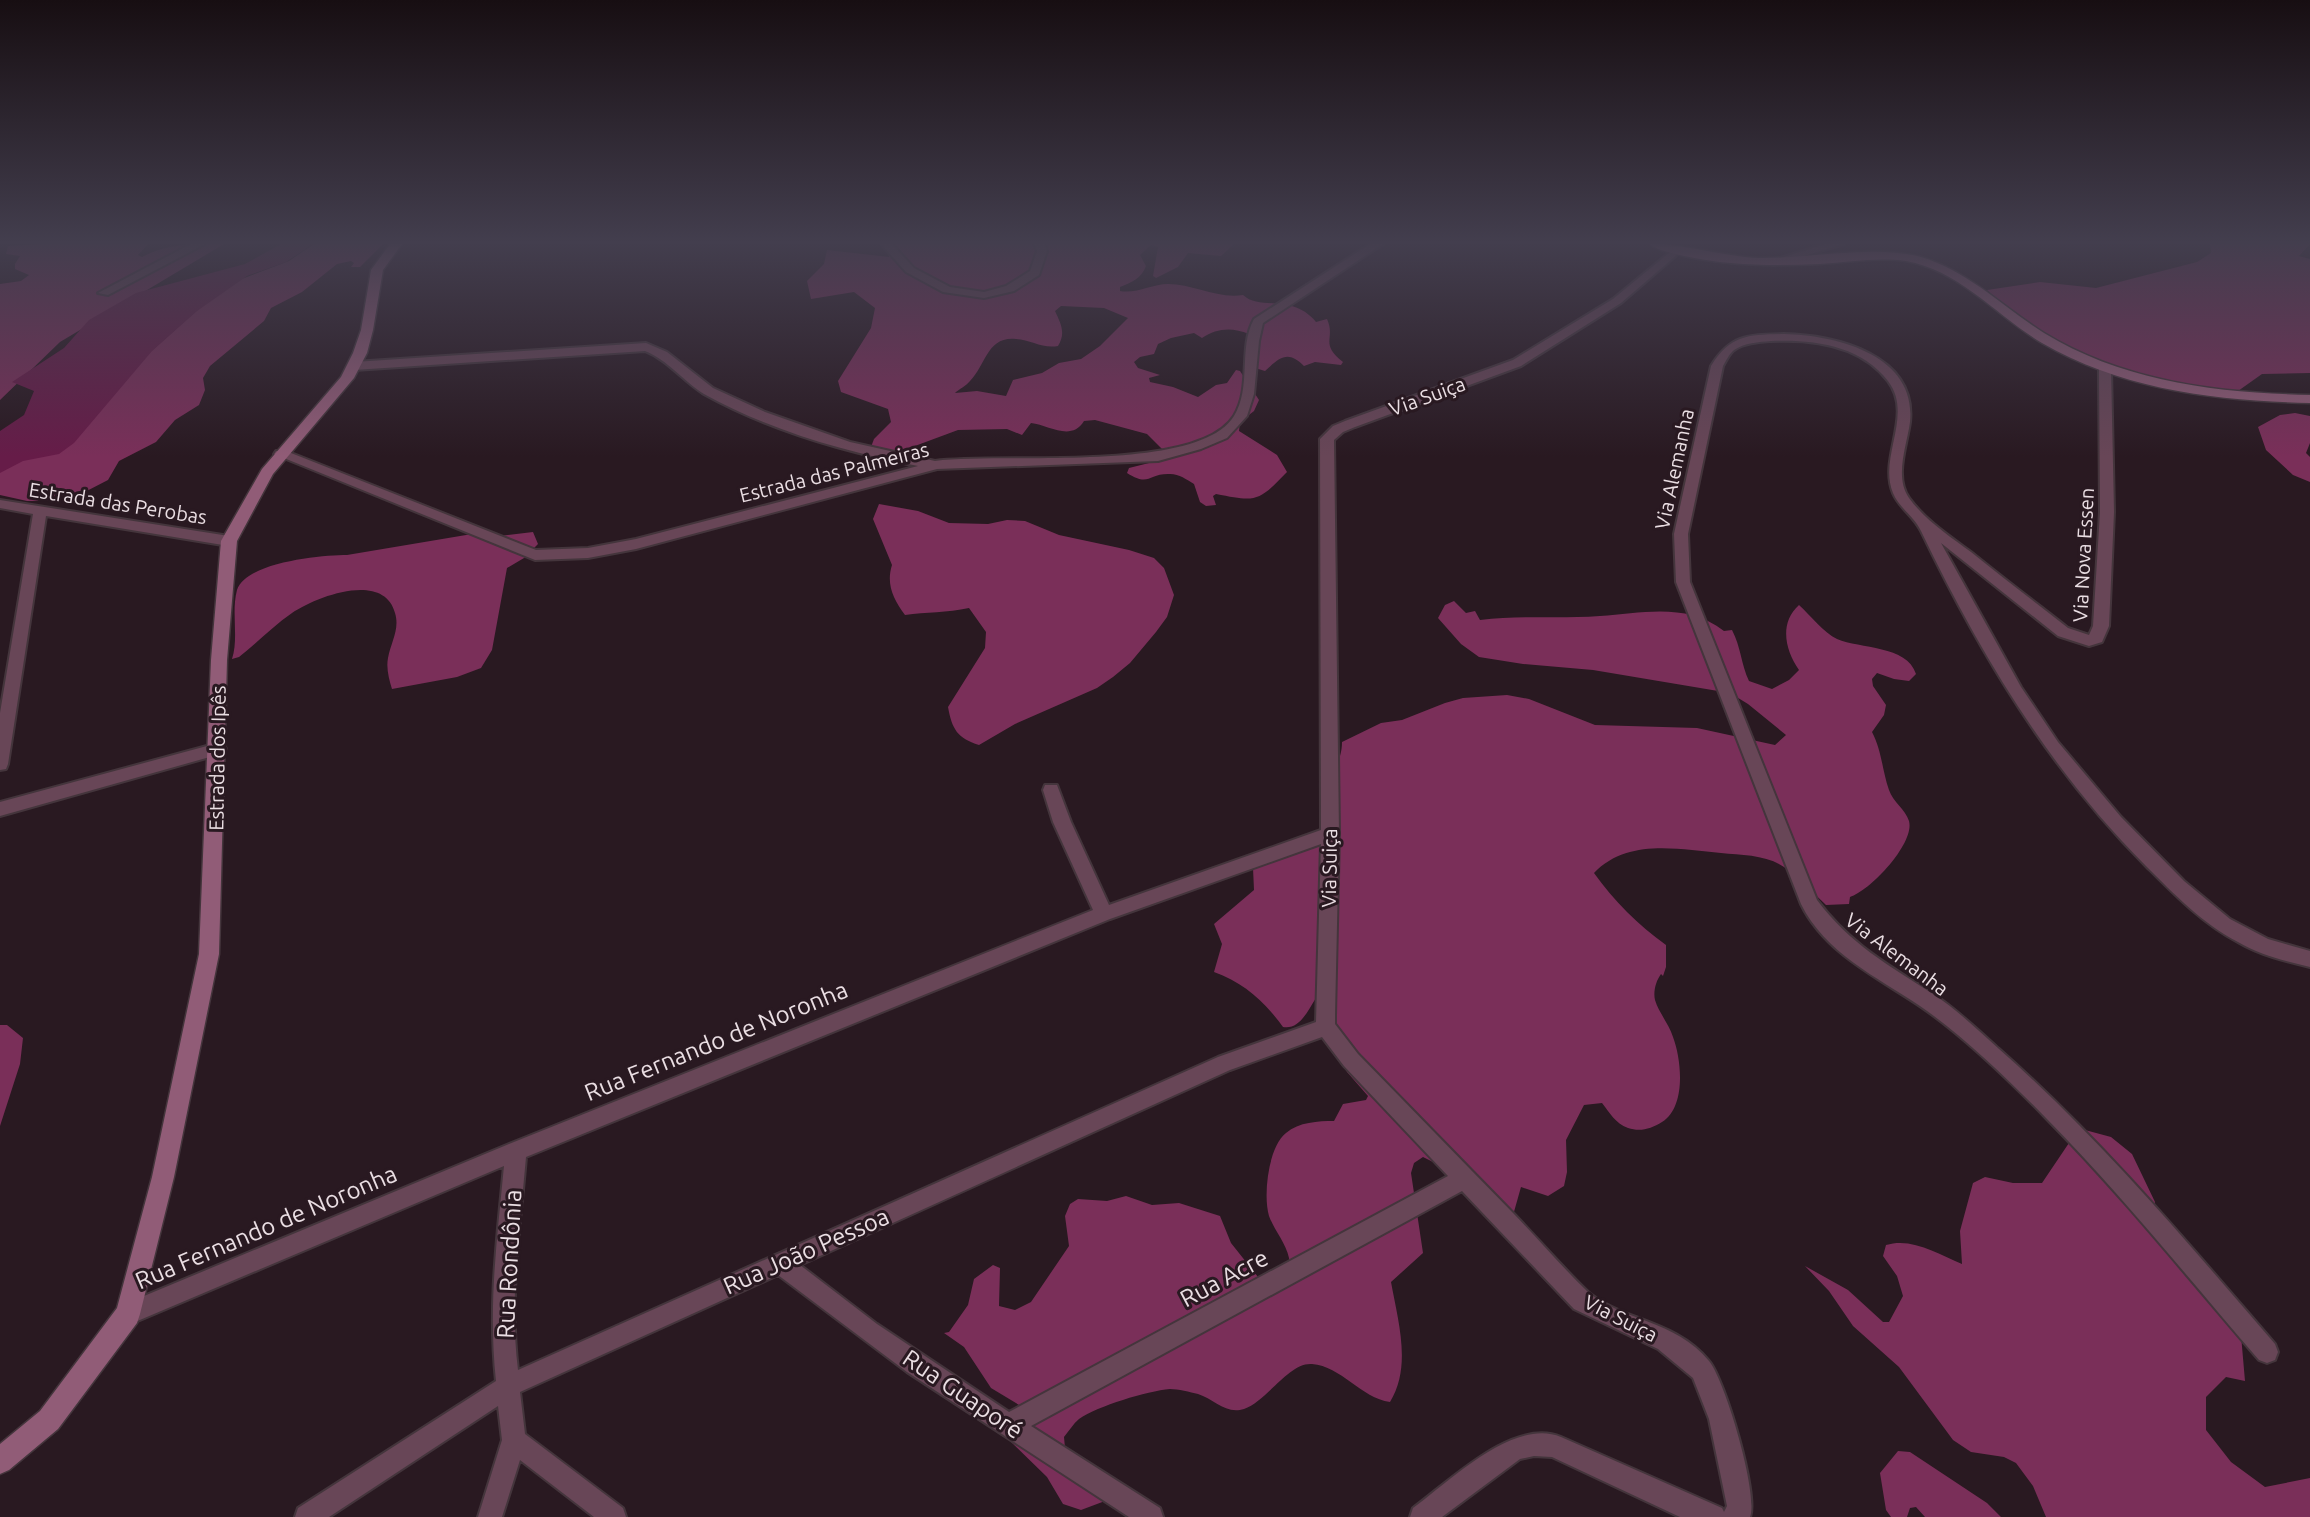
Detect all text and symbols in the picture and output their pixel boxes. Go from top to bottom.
street label: Via Suiça [1386,372,1468,420]
street label: Via Alemanha [1650,406,1698,532]
street label: Estrada das Palmeiras [737,437,931,507]
street label: Estrada das Perobas [27,478,209,528]
street label: Via Nova Essen [2068,487,2098,623]
street label: Estrada dos Ipês [204,685,230,831]
street label: Via Suiça [1317,828,1341,908]
street label: Via Alemanha [1841,908,1953,1000]
street label: Rua Fernando de Noronha [580,976,852,1106]
street label: Rua Fernando de Noronha [131,1160,401,1294]
street label: Rua Rondônia [492,1189,526,1339]
street label: Rua João Pessoa [719,1202,893,1300]
street label: Rua Acre [1175,1244,1273,1312]
street label: Via Suiça [1580,1290,1662,1346]
street label: Rua Guaporé [898,1344,1028,1444]

